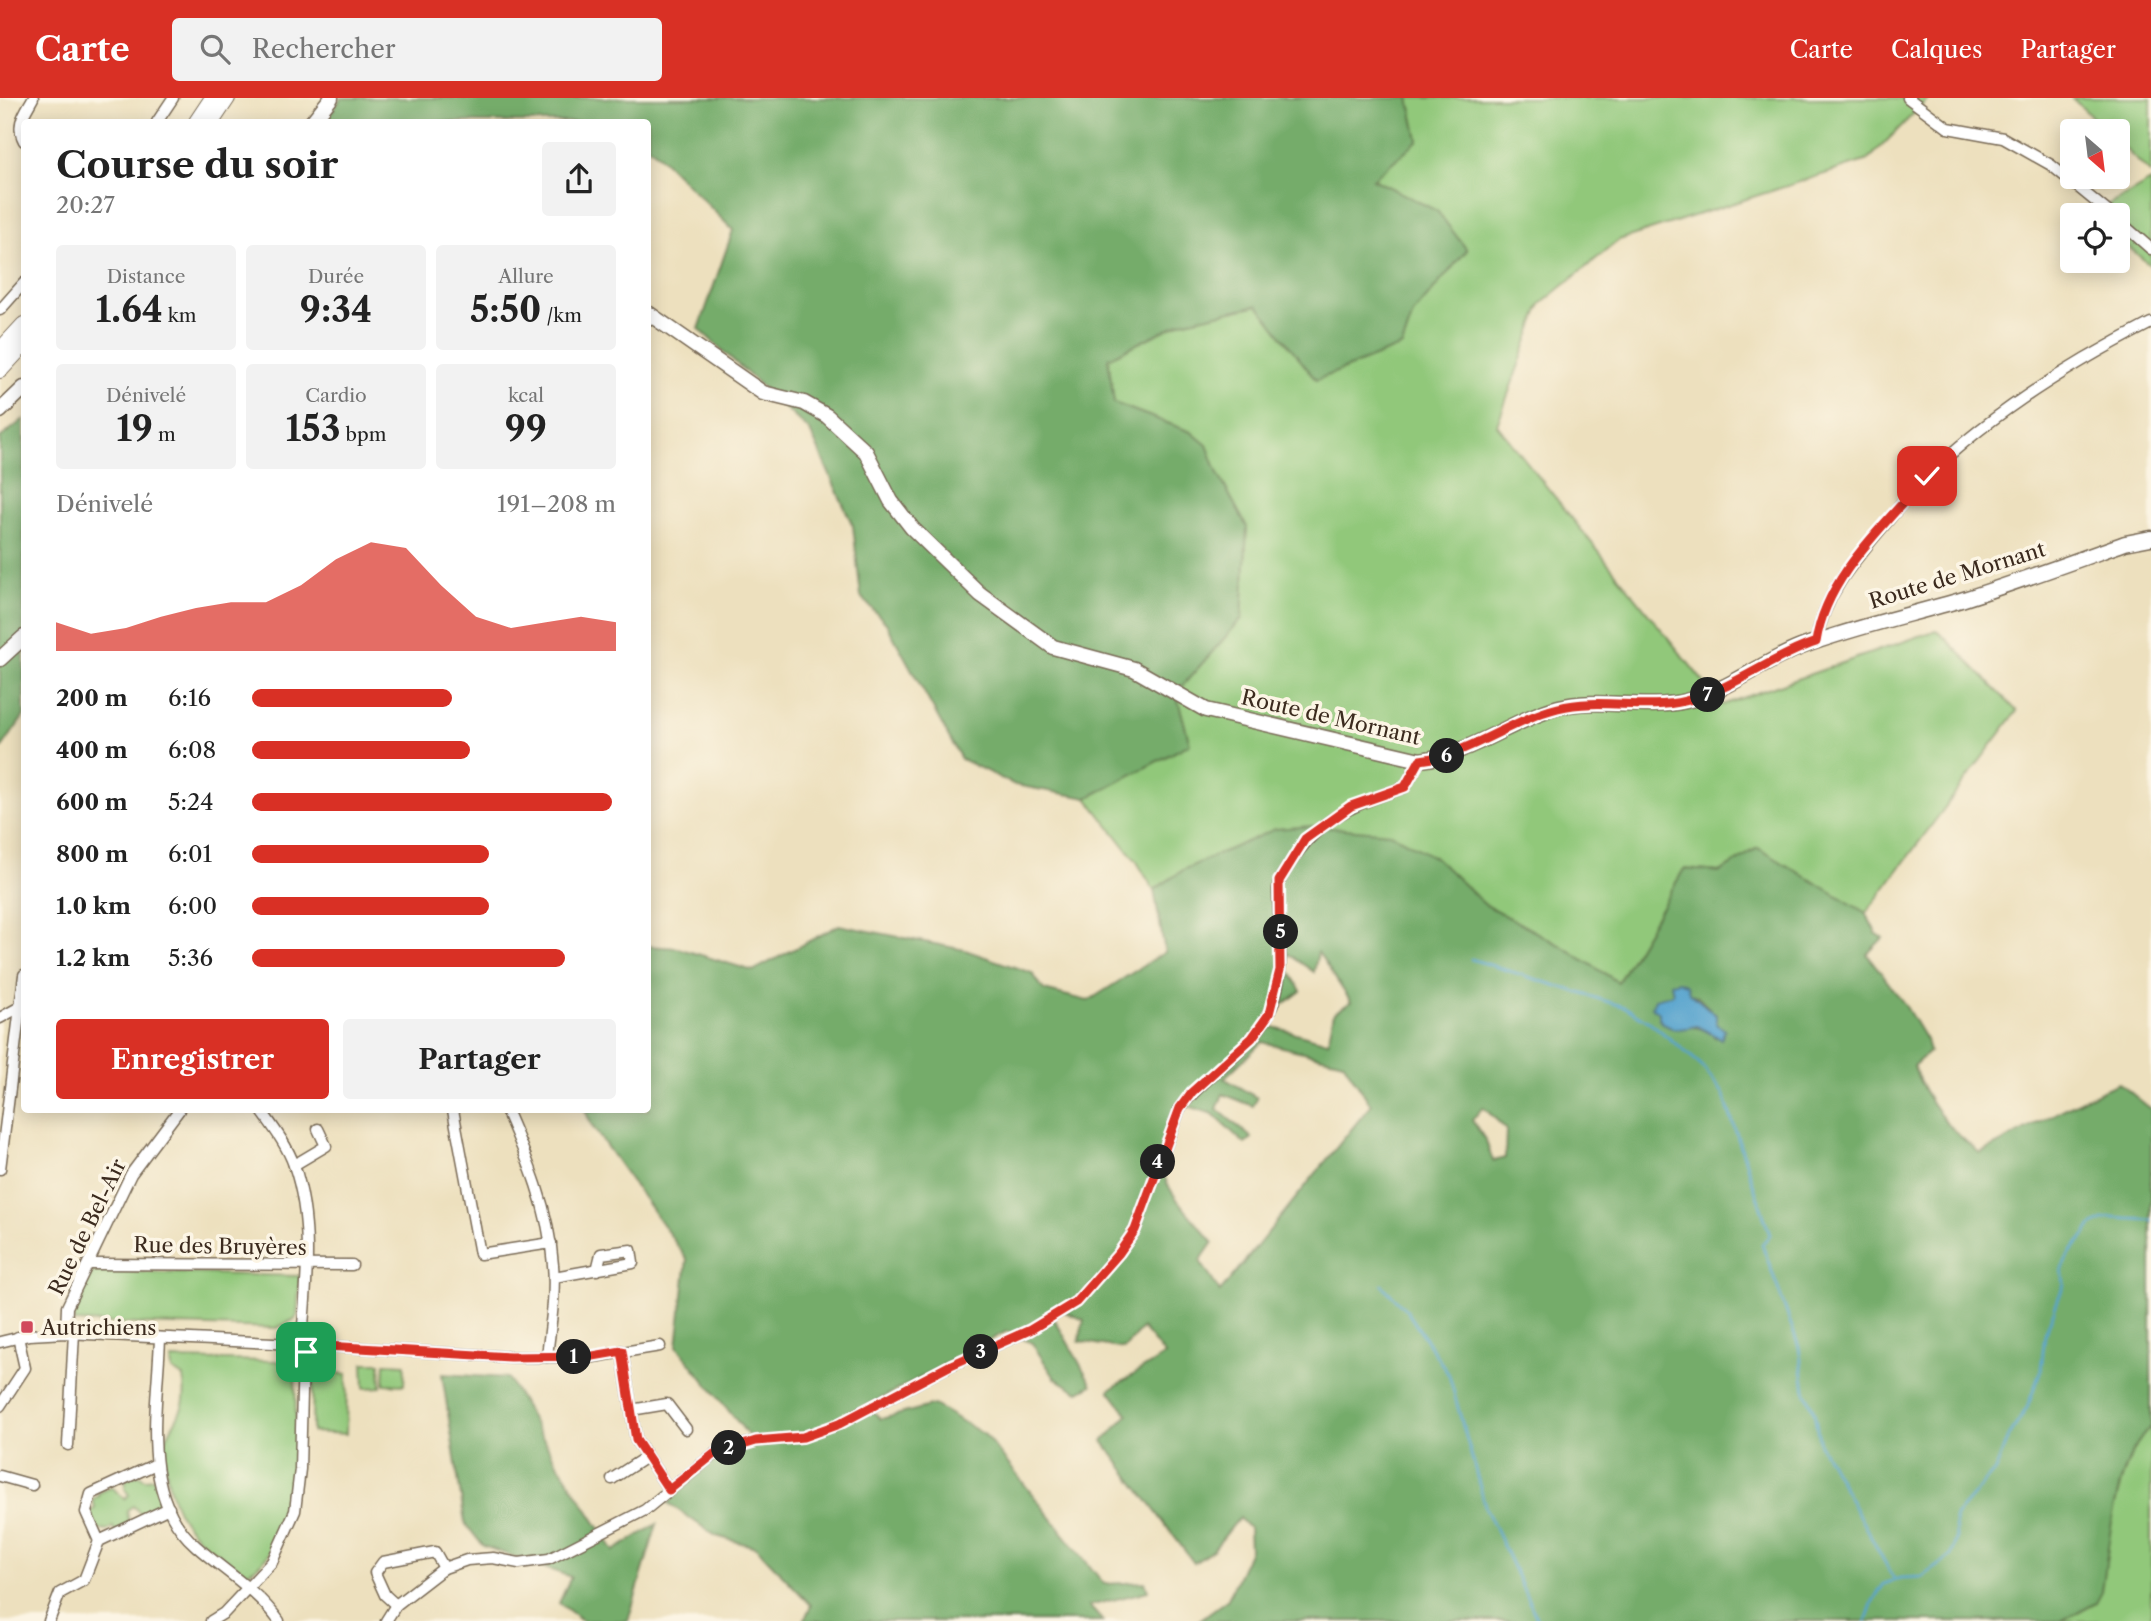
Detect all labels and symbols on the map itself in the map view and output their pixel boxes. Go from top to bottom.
north arrow [2060,119,2130,189]
pin [1897,446,1957,506]
street label: Route de Mornant [1866,536,2049,614]
pin: 7 [1690,678,1726,712]
street label: Route de Mornant [1239,684,1424,750]
pin: 6 [1430,738,1464,774]
pin: 5 [1264,914,1298,950]
pin: 4 [1140,1144,1176,1180]
street label: Rue de Bel-Air [43,1155,131,1299]
street label: Rue des Bruyères [133,1232,307,1260]
place label: Autrichiens [40,1315,156,1340]
marker: Autrichiens [19,1319,35,1335]
pin [276,1322,336,1382]
pin: 3 [964,1334,998,1370]
pin: 1 [556,1340,592,1374]
pin: 2 [712,1430,746,1466]

